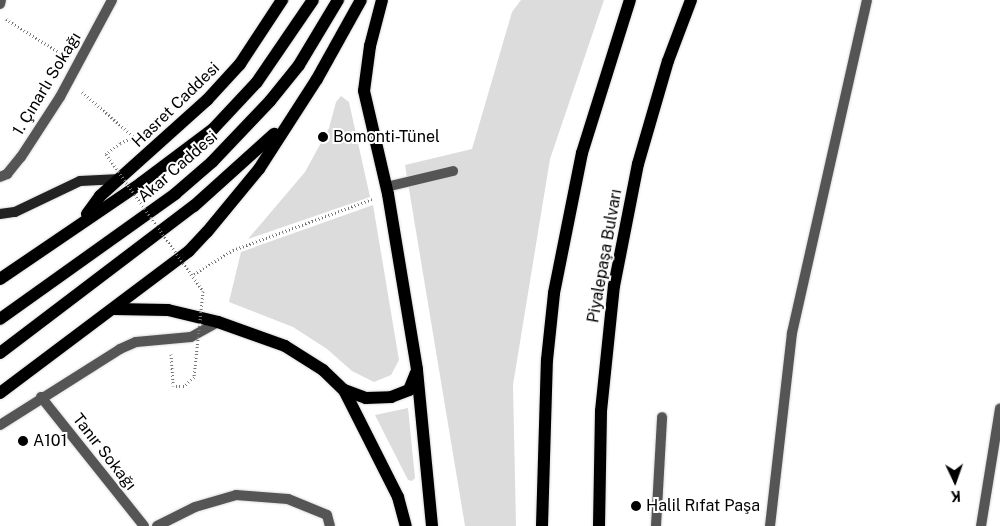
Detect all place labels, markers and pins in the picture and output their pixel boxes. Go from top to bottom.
place label: Bomonti-Tünel [333,127,440,147]
marker: Bomonti-Tünel [317,131,329,143]
place label: A101 [33,431,67,451]
marker: A101 [17,435,29,447]
place label: Halil Rıfat Paşa [646,496,760,516]
marker: Halil Rıfat Paşa [630,500,642,512]

